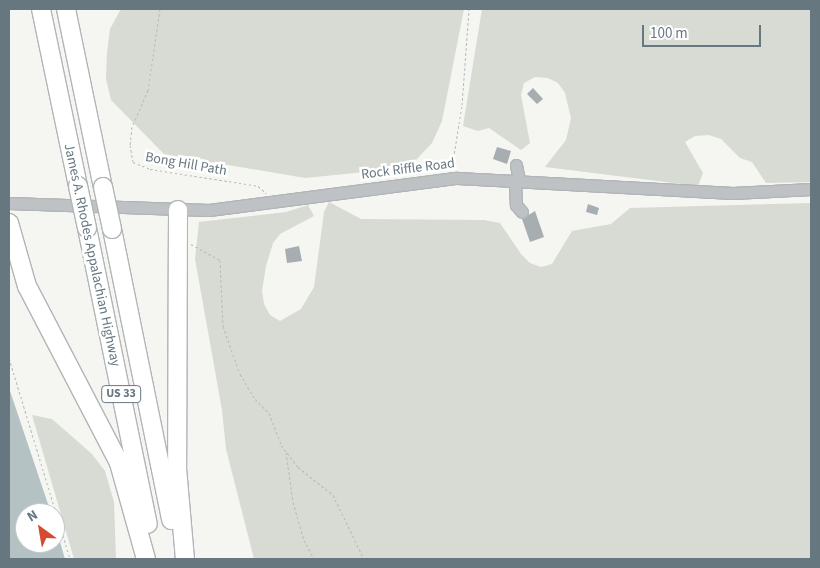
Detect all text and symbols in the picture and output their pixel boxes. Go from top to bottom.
scale bar [645,15,764,47]
text: 100 m [650,23,688,44]
street label: James A. Rhodes Appalachian Highway [60,142,124,368]
street label: Bong Hill Path [144,149,228,179]
street label: Rock Riffle Road [360,155,456,183]
road number: US 33 [101,384,141,404]
north arrow [15,503,65,553]
text: N [23,505,42,527]

